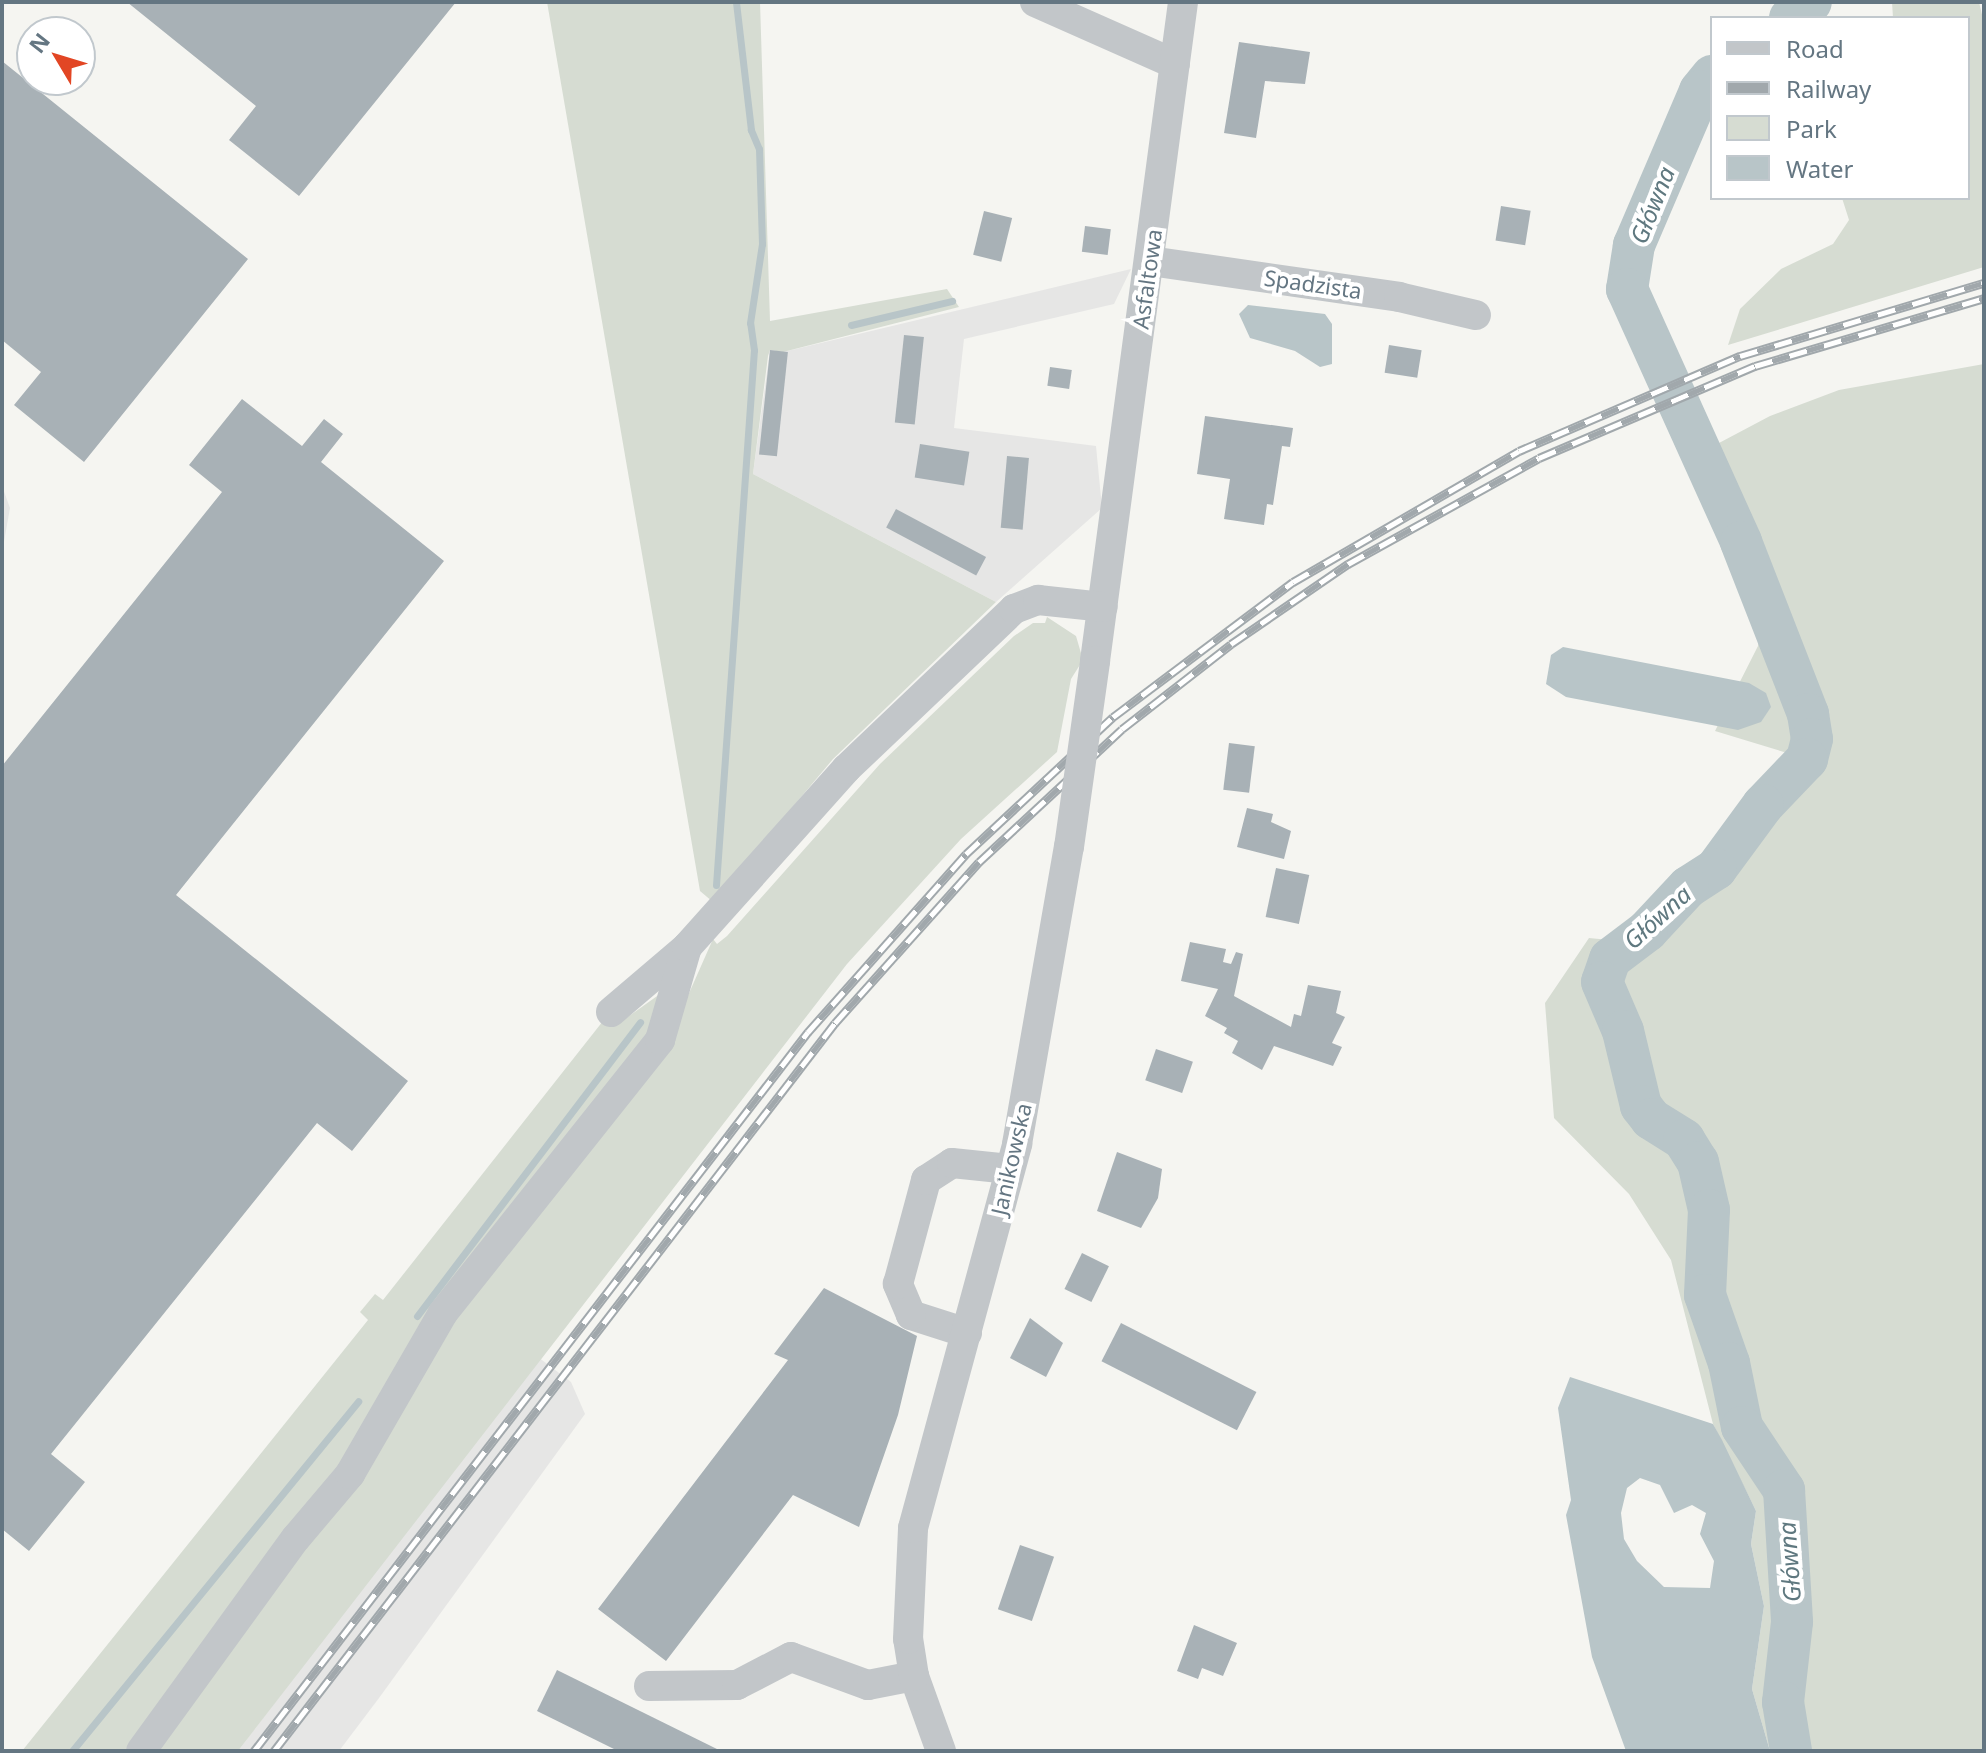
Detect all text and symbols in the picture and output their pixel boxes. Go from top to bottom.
north arrow [16,16,96,96]
legend [1710,16,1970,200]
text: N [21,26,56,59]
text: Road [1786,32,1844,65]
text: Railway [1786,72,1871,105]
text: Park [1786,112,1837,145]
text: Water [1786,152,1853,185]
water label: Główna [1624,162,1680,248]
street label: Asfaltowa [1127,227,1167,331]
street label: Spadzista [1262,264,1364,304]
water label: Główna [1617,879,1697,955]
street label: Janikowska [985,1100,1037,1218]
water label: Główna [1772,1521,1806,1603]

